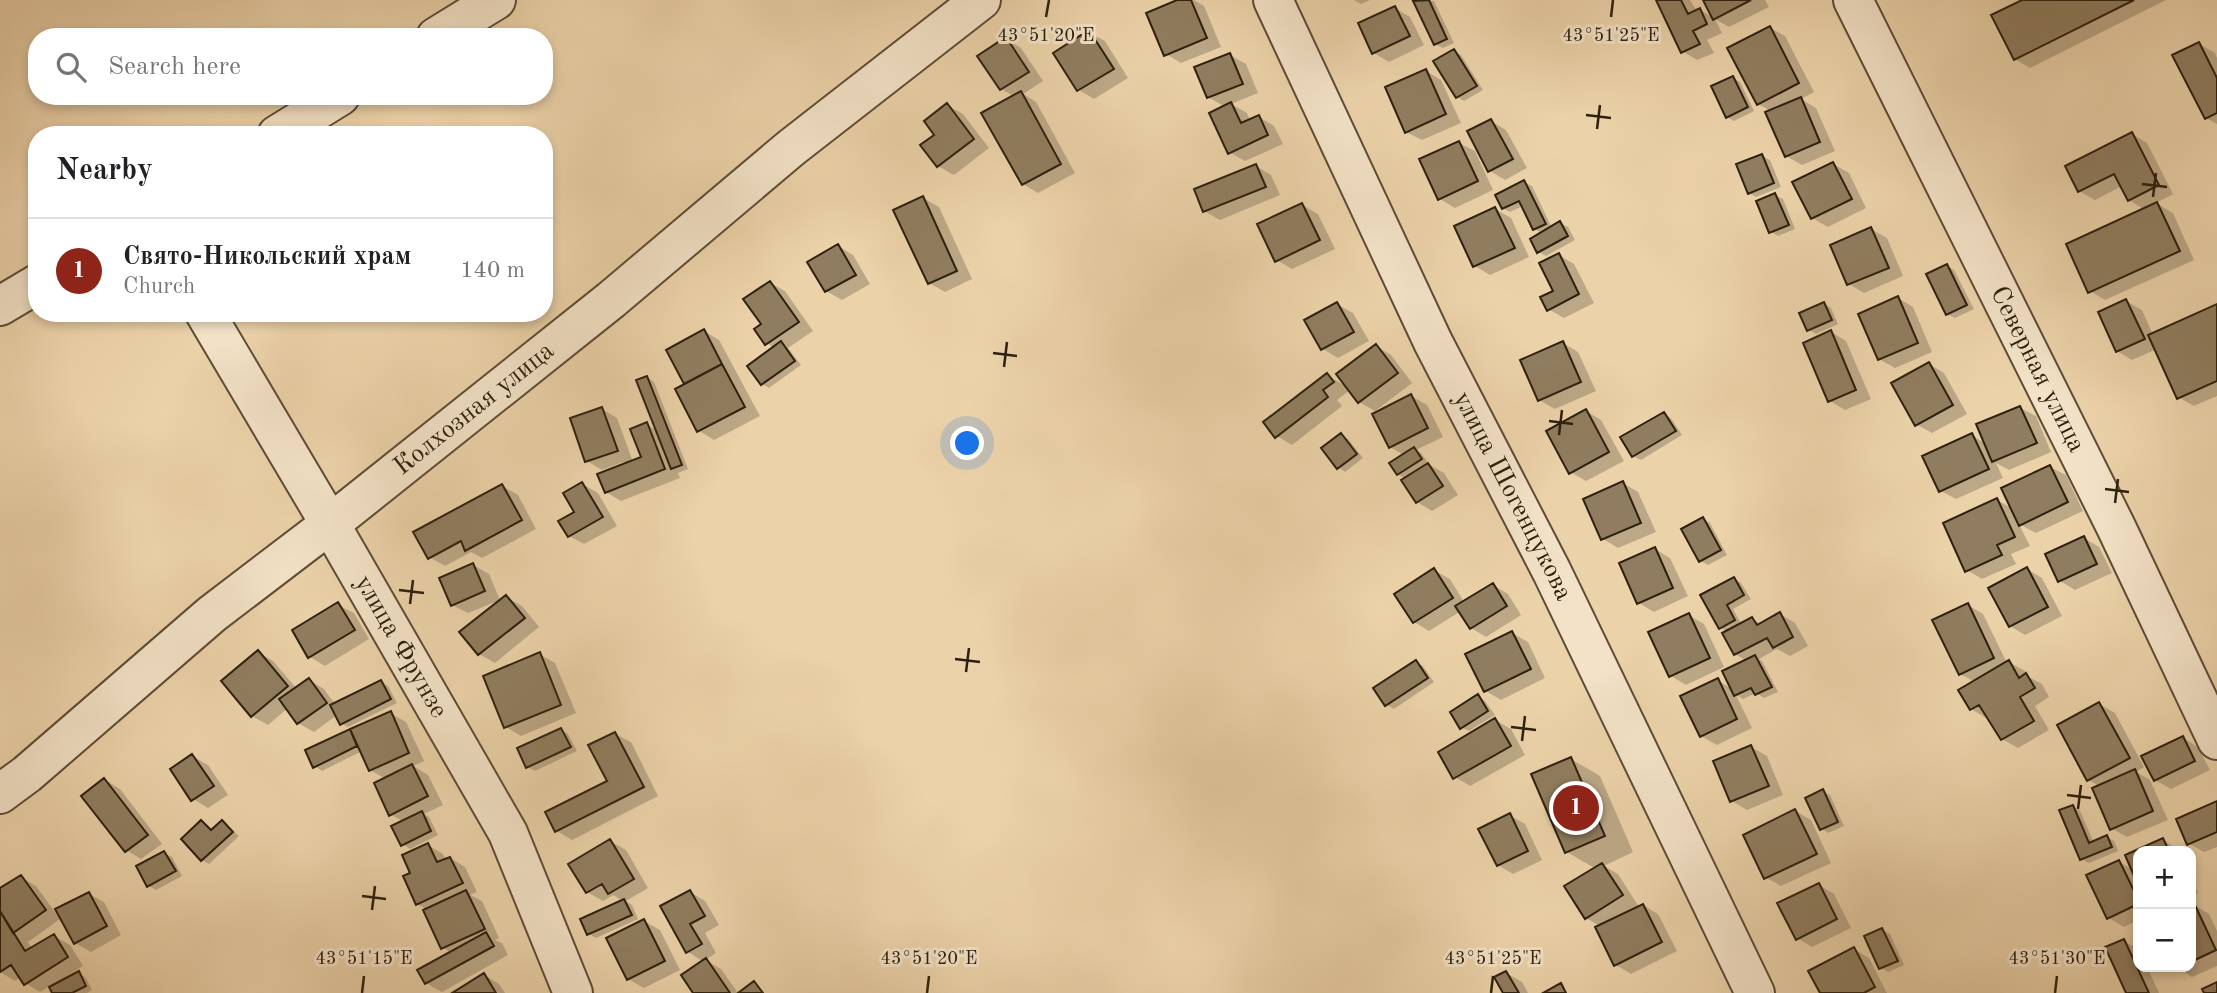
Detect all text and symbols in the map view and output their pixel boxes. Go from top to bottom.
text: 43°51'20"E [998,27,1094,45]
text: 43°51'25"E [1563,27,1659,45]
search box [28,28,553,105]
icon: search [52,48,90,86]
text: Search here [108,54,241,80]
text: Nearby [56,156,153,186]
text: Свято-Никольский храм [123,244,411,270]
text: 1 [72,259,86,282]
text: 140 m [460,259,525,282]
text: Church [123,275,195,298]
street label: Северная улица [1985,282,2090,457]
street label: Колхозная улица [389,338,559,480]
street label: улица Шогенцукова [1448,387,1577,605]
your location [950,426,984,460]
street label: улица Фрунзе [350,571,452,723]
pin: 1 [1553,782,1599,834]
map controls [2133,846,2196,972]
button: + [2133,846,2196,909]
button: − [2133,909,2196,972]
text: 43°51'15"E [316,950,412,968]
text: 43°51'20"E [881,950,977,968]
text: 43°51'25"E [1445,950,1541,968]
text: 43°51'30"E [2009,950,2105,968]

